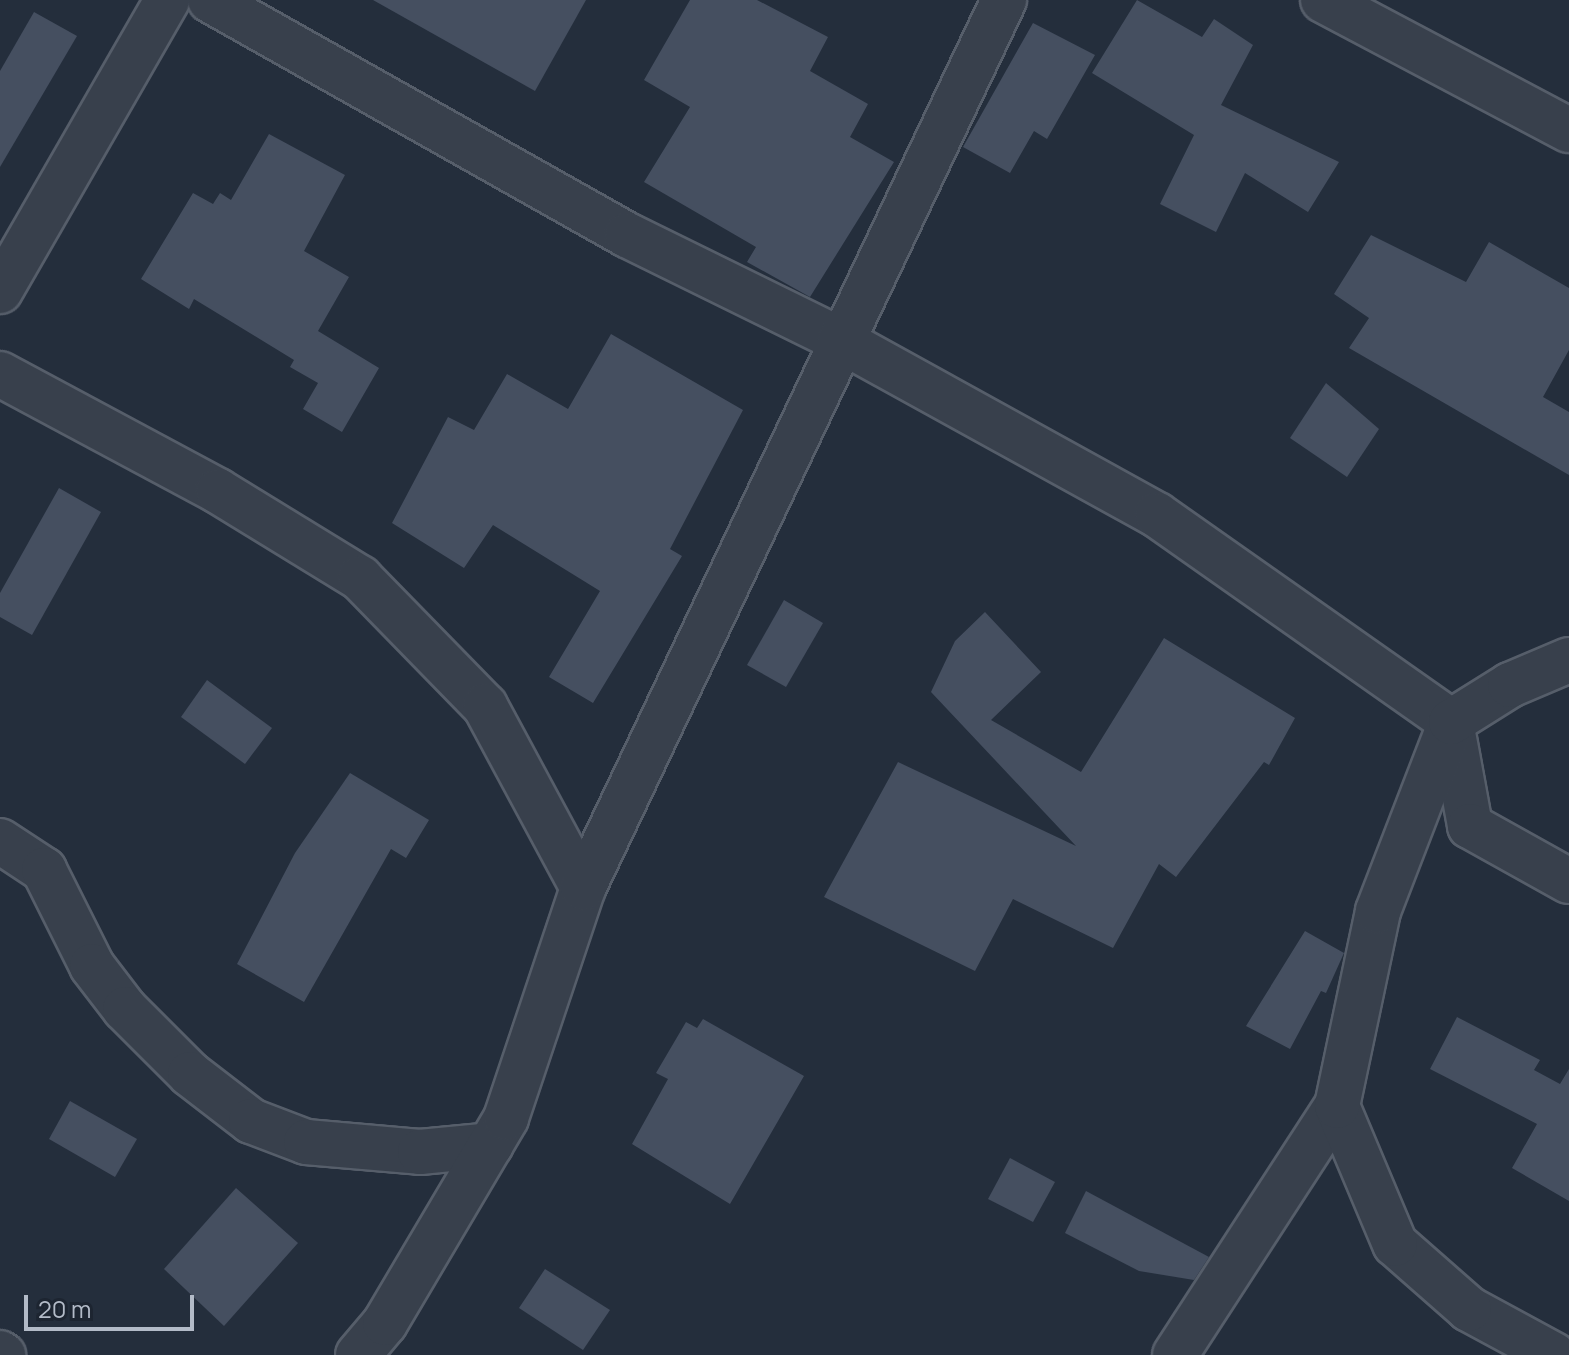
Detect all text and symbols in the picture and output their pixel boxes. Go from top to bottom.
scale bar [28,1279,198,1329]
text: 20 m [38,1292,91,1325]

